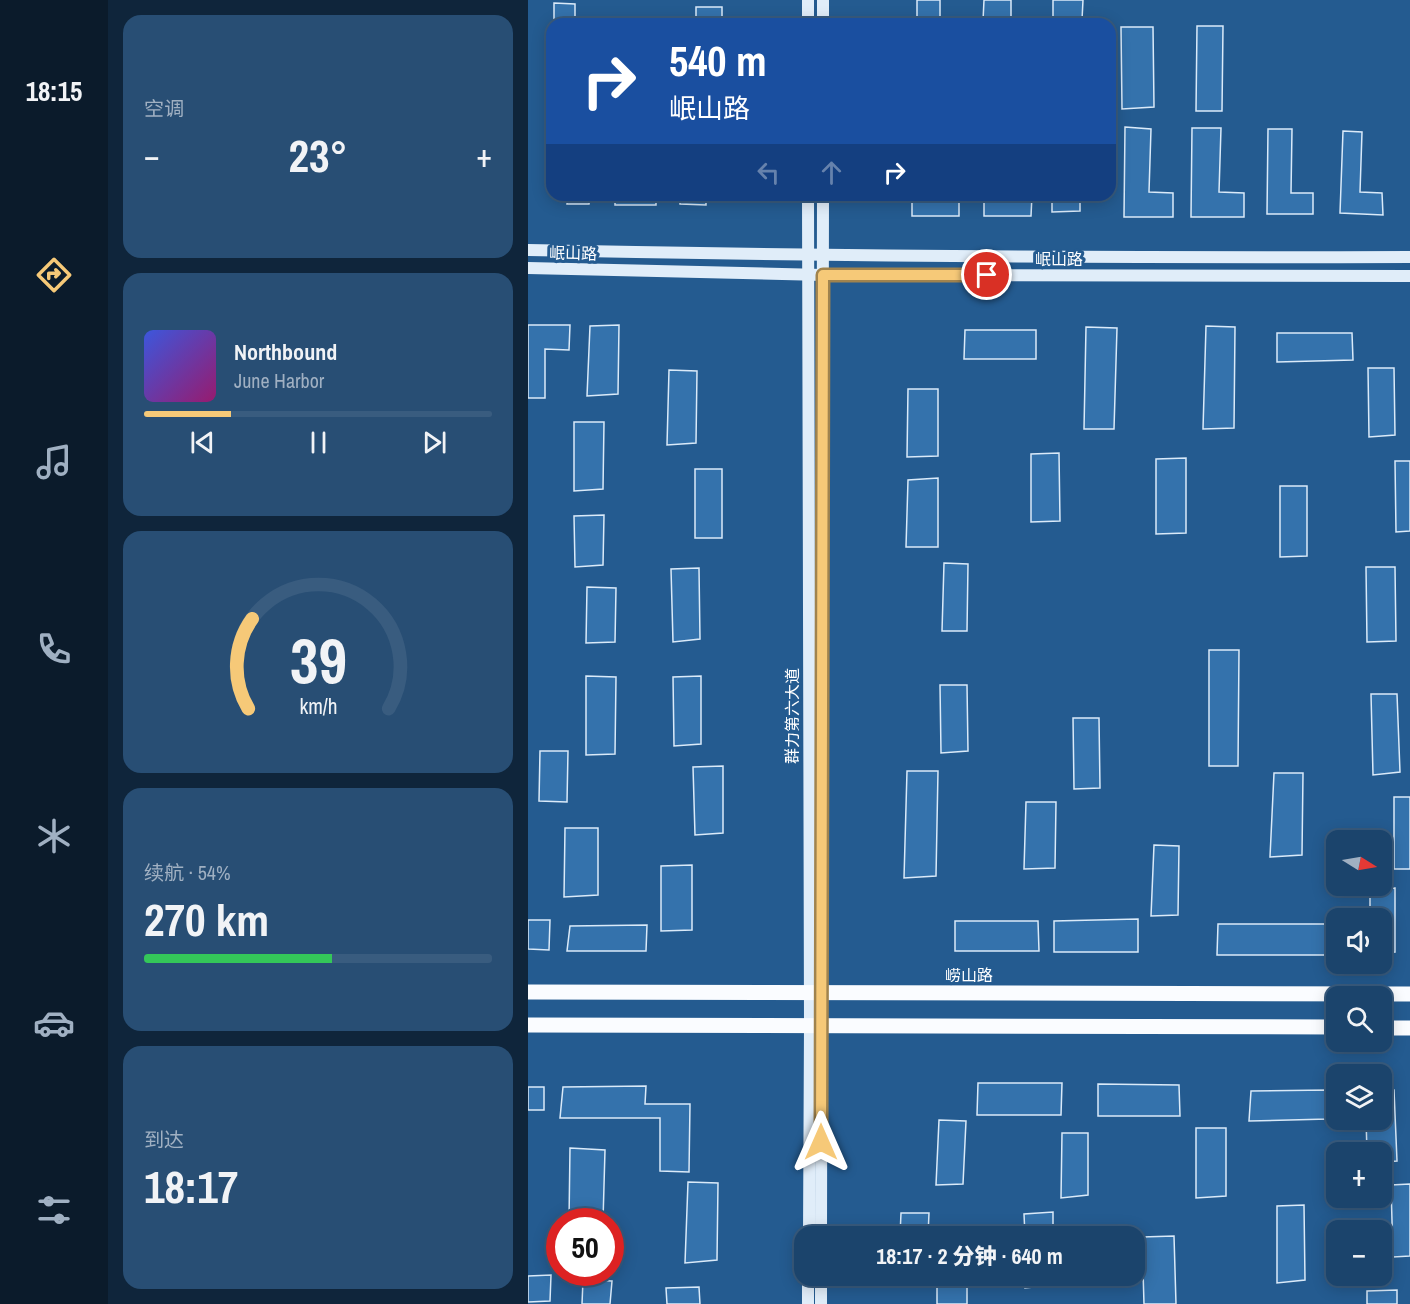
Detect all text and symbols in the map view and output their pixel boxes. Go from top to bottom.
text: 540 m [669,33,767,89]
icon: right [570,42,648,120]
text: 18:15 [26,73,82,109]
text: 岷山路 [669,90,750,126]
text: 空调 [144,95,184,122]
text: 23° [288,125,348,186]
text: − [144,133,160,177]
text: + [476,133,492,177]
icon: left [752,156,785,189]
icon: ahead [815,156,848,189]
icon: right [878,156,911,189]
street label: 岷山路 [549,242,597,264]
street label: 岷山路 [1035,248,1083,270]
pin [961,249,1012,300]
icon: directions [33,254,75,296]
icon: arrive [970,258,1003,291]
text: Northbound [234,337,337,367]
text: June Harbor [234,367,324,394]
icon: previous [186,426,219,459]
icon: pause [302,426,335,459]
icon: next [418,426,451,459]
icon: music [33,441,75,483]
text: 39 [290,618,346,702]
icon: phone [33,628,75,670]
street label: 群力第六大道 [781,668,803,764]
text: km/h [299,692,337,721]
icon: climate [33,815,75,857]
north arrow [1326,830,1392,896]
map controls [1326,830,1392,1286]
text: 续航 · 54% [144,859,231,886]
text: 270 km [144,889,269,950]
button: sound [1326,908,1392,974]
street label: 崂山路 [945,964,993,986]
button: search [1326,986,1392,1052]
icon: car [33,1002,75,1044]
button: layers [1326,1064,1392,1130]
position arrow [789,1110,853,1174]
text: 到达 [144,1126,184,1153]
button: + [1326,1142,1392,1208]
text: 18:17 [144,1156,238,1217]
icon: filters [33,1189,75,1231]
speed limit sign: 50 [546,1208,624,1286]
button: − [1326,1220,1392,1286]
text: 18:17 · 2 分钟 · 640 m [876,1241,1063,1271]

